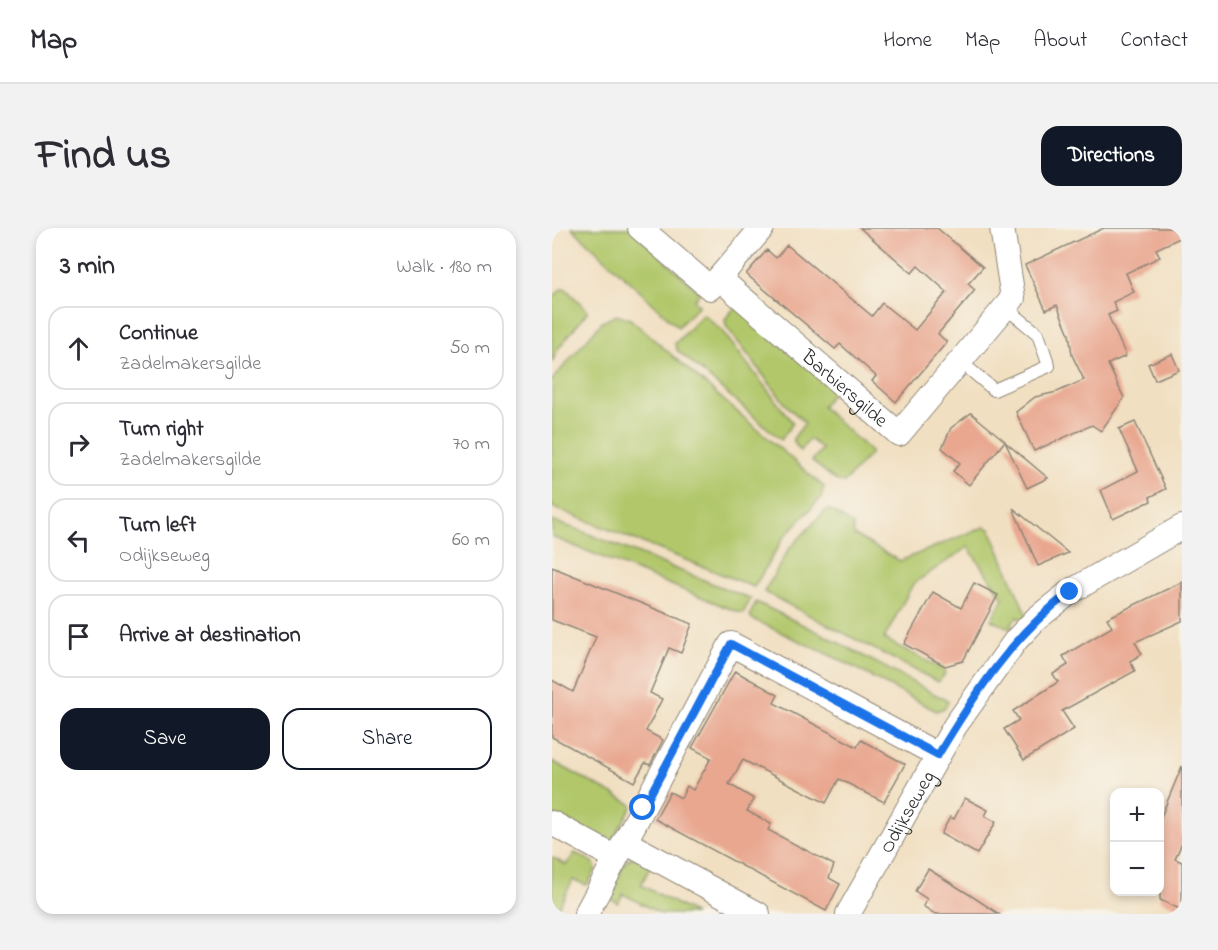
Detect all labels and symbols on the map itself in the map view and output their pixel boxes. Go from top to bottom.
street label: Barbiersgilde [793,343,893,435]
route end [1056,578,1082,604]
street label: Odijkseweg [873,766,945,859]
route start [629,794,655,820]

